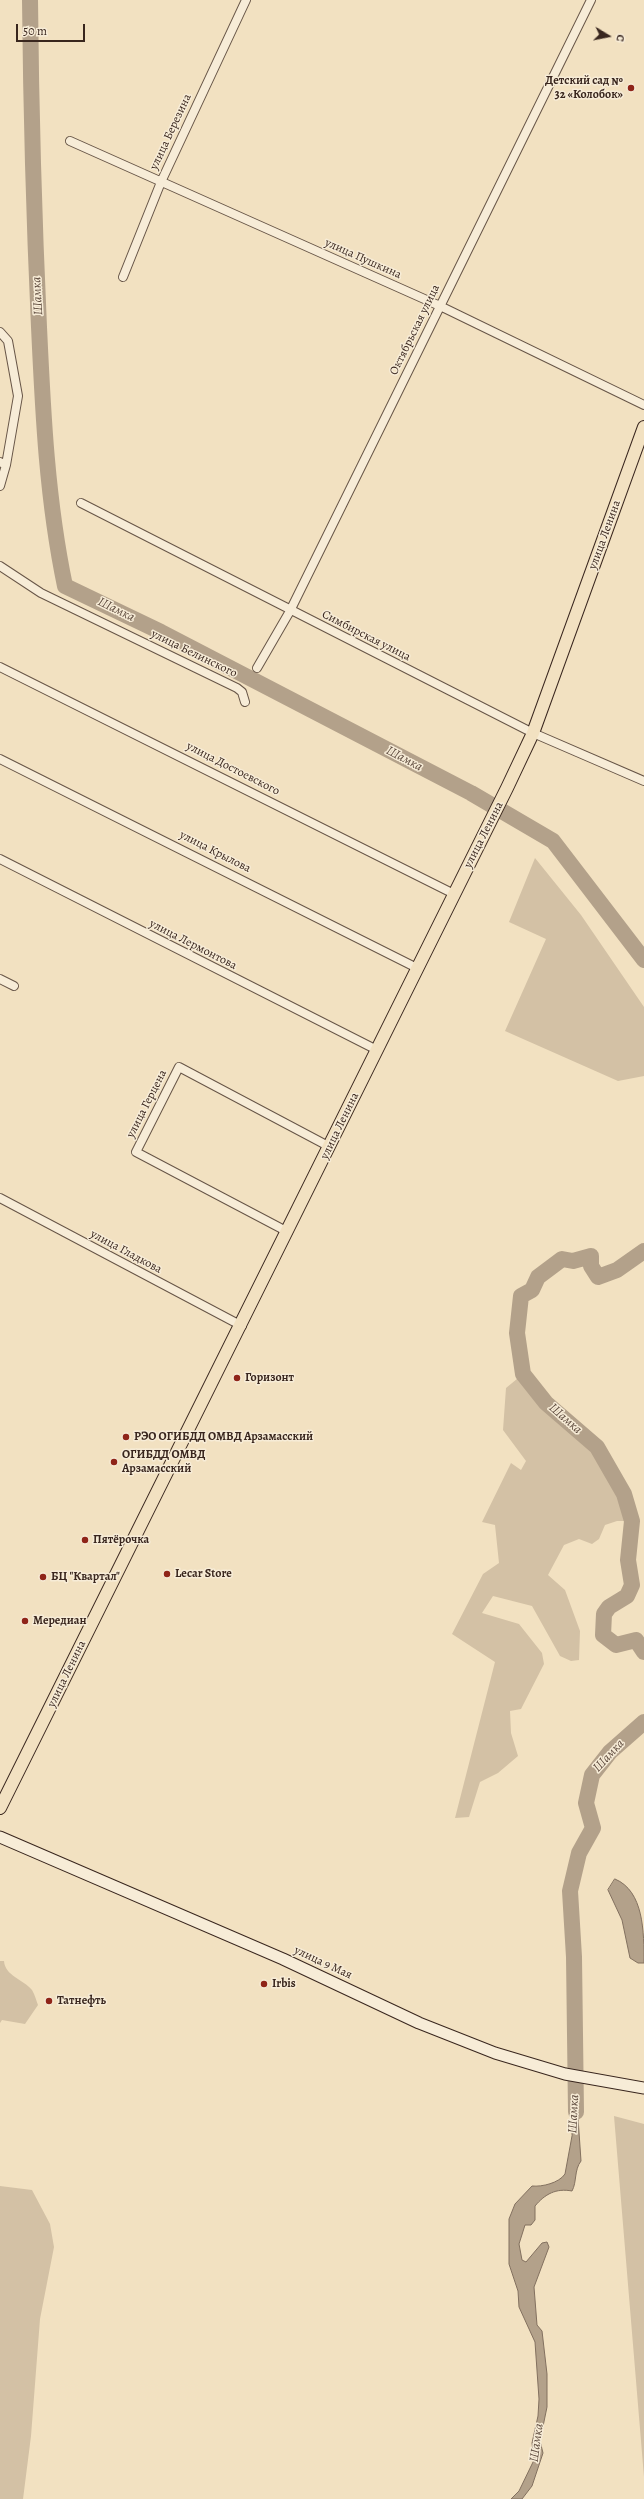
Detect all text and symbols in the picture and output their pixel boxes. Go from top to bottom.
scale bar [18,16,87,42]
north arrow [588,16,628,56]
text: 50 m [23,23,47,39]
text: С [612,34,628,43]
place label: Детский сад № 32 «Колобок» [545,74,623,102]
marker: Детский сад № 32 «Колобок» [626,83,636,93]
street label: улица Березина [147,92,195,172]
street label: улица Пушкина [323,236,403,282]
water label: Шамка [29,276,47,316]
street label: Октябрьская улица [387,282,443,378]
street label: улица Ленина [586,498,624,572]
water label: Шамка [95,594,137,626]
street label: Симбирская улица [319,607,413,665]
street label: улица Белинского [149,627,239,681]
street label: улица Достоевского [184,739,282,799]
water label: Шамка [383,743,425,775]
street label: улица Ленина [461,799,507,871]
street label: улица Крылова [177,828,253,876]
street label: улица Лермонтова [147,917,239,973]
street label: улица Герцена [124,1068,170,1140]
street label: улица Ленина [318,1090,362,1162]
street label: улица Гладкова [88,1227,164,1277]
place label: Горизонт [245,1371,294,1385]
marker: Горизонт [232,1373,242,1383]
water label: Шамка [545,1400,585,1438]
place label: РЭО ОГИБДД ОМВД Арзамасский [134,1430,313,1444]
marker: РЭО ОГИБДД ОМВД Арзамасский [121,1432,131,1442]
place label: ОГИБДД ОМВД Арзамасский [122,1448,205,1476]
marker: ОГИБДД ОМВД Арзамасский [109,1457,119,1467]
place label: Пятёрочка [93,1533,149,1547]
marker: Пятёрочка [80,1535,90,1545]
place label: Lecar Store [175,1567,232,1581]
marker: Lecar Store [162,1569,172,1579]
place label: БЦ "Квартал" [51,1570,120,1584]
marker: БЦ "Квартал" [38,1572,48,1582]
place label: Мередиан [33,1614,87,1628]
marker: Мередиан [20,1616,30,1626]
street label: улица Ленина [45,1638,89,1710]
water label: Шамка [590,1736,628,1776]
street label: улица 9 Мая [292,1943,354,1983]
place label: Irbis [272,1977,296,1991]
marker: Irbis [259,1979,269,1989]
place label: Татнефть [57,1994,106,2008]
marker: Татнефть [44,1996,54,2006]
water label: Шамка [565,2094,583,2134]
water label: Шамка [527,2423,547,2463]

